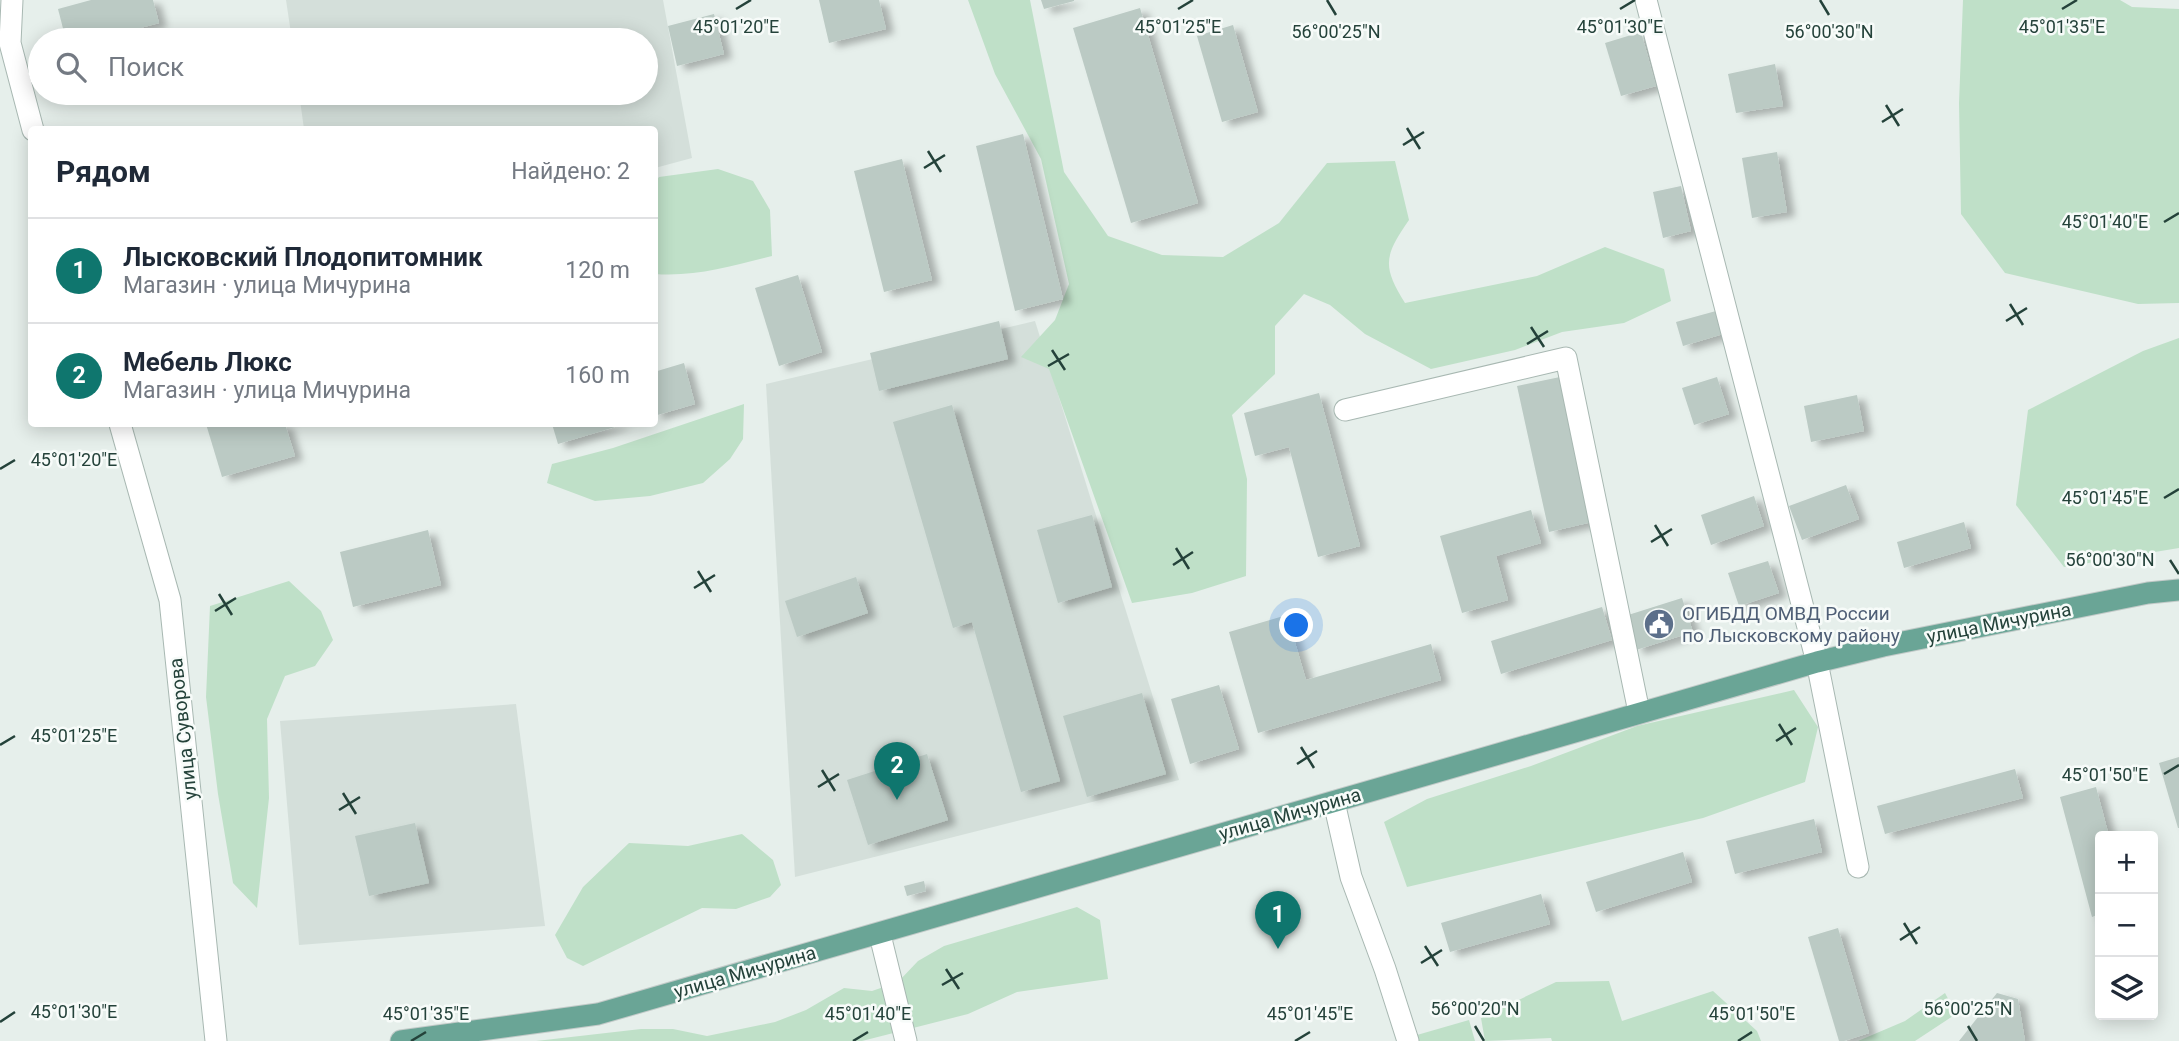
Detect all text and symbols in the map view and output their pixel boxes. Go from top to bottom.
text: 45°01'20"E [693,16,779,37]
text: 45°01'25"E [1135,16,1221,37]
text: 45°01'30"E [1577,16,1663,37]
text: 45°01'35"E [2019,16,2105,37]
text: 56°00'25"N [1291,21,1381,42]
text: 56°00'30"N [1784,21,1874,42]
search box [28,28,658,105]
icon: search [52,48,90,86]
text: Поиск [108,52,184,82]
text: Рядом [56,154,151,189]
text: Найдено: 2 [511,158,630,185]
text: 45°01'40"E [2062,211,2148,232]
text: Лысковский Плодопитомник [123,242,483,272]
text: 1 [72,257,86,284]
text: 120 m [565,257,630,284]
text: Магазин · улица Мичурина [123,272,411,299]
text: Мебель Люкс [123,347,292,377]
text: 2 [72,362,86,389]
text: 160 m [565,362,630,389]
text: Магазин · улица Мичурина [123,377,411,404]
text: 45°01'20"E [31,449,117,470]
text: 45°01'45"E [2062,487,2148,508]
text: 56°00'30"N [2065,549,2155,570]
street label: улица Мичурина [1925,598,2073,648]
place label: ОГИБДД ОМВД России по Лысковскому району [1682,602,1900,647]
public building icon: ОГИБДД ОМВД России по Лысковскому району [1642,607,1676,641]
your location [1279,608,1313,642]
street label: улица Суворова [164,657,202,801]
text: 45°01'25"E [31,725,117,746]
pin: 2 [874,742,920,800]
text: 45°01'50"E [2062,764,2148,785]
street label: улица Мичурина [1216,783,1364,845]
map controls [2095,831,2158,1020]
button: + [2095,831,2158,894]
pin: 1 [1255,891,1301,949]
button: − [2095,894,2158,957]
street label: улица Мичурина [671,941,819,1003]
button: layers [2095,957,2158,1020]
text: 56°00'20"N [1430,998,1520,1019]
text: 56°00'25"N [1923,998,2013,1019]
text: 45°01'30"E [31,1001,117,1022]
text: 45°01'35"E [383,1003,469,1024]
text: 45°01'40"E [825,1003,911,1024]
text: 45°01'45"E [1267,1003,1353,1024]
text: 45°01'50"E [1709,1003,1795,1024]

